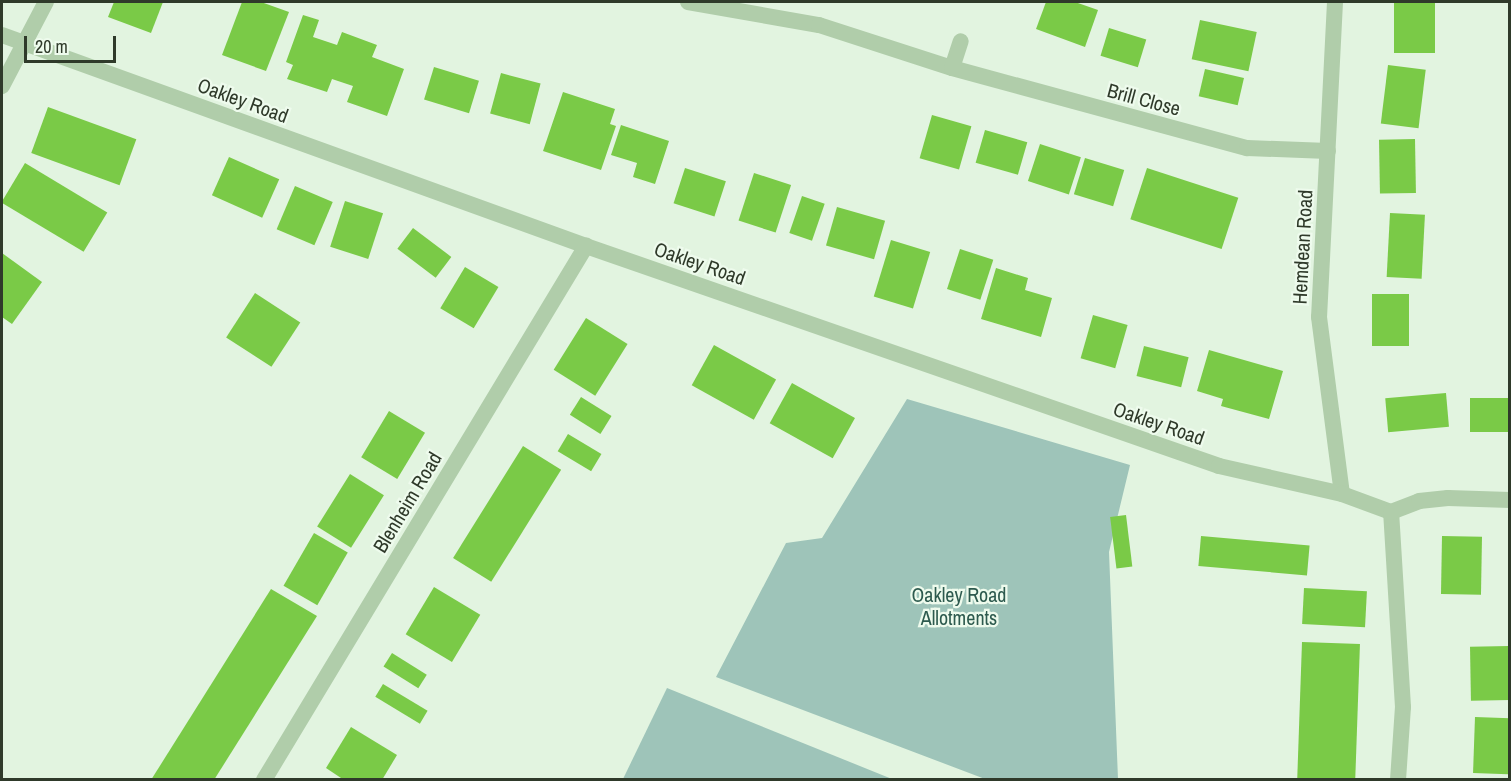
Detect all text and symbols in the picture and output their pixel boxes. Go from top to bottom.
scale bar [27,24,118,62]
text: 20 m [35,34,68,59]
street label: Oakley Road [194,73,292,127]
street label: Brill Close [1105,78,1183,120]
street label: Hemdean Road [1287,189,1317,305]
street label: Oakley Road [651,236,749,290]
street label: Oakley Road [1110,396,1208,450]
street label: Blenheim Road [368,447,446,557]
park label: Oakley Road Allotments [912,583,1006,630]

